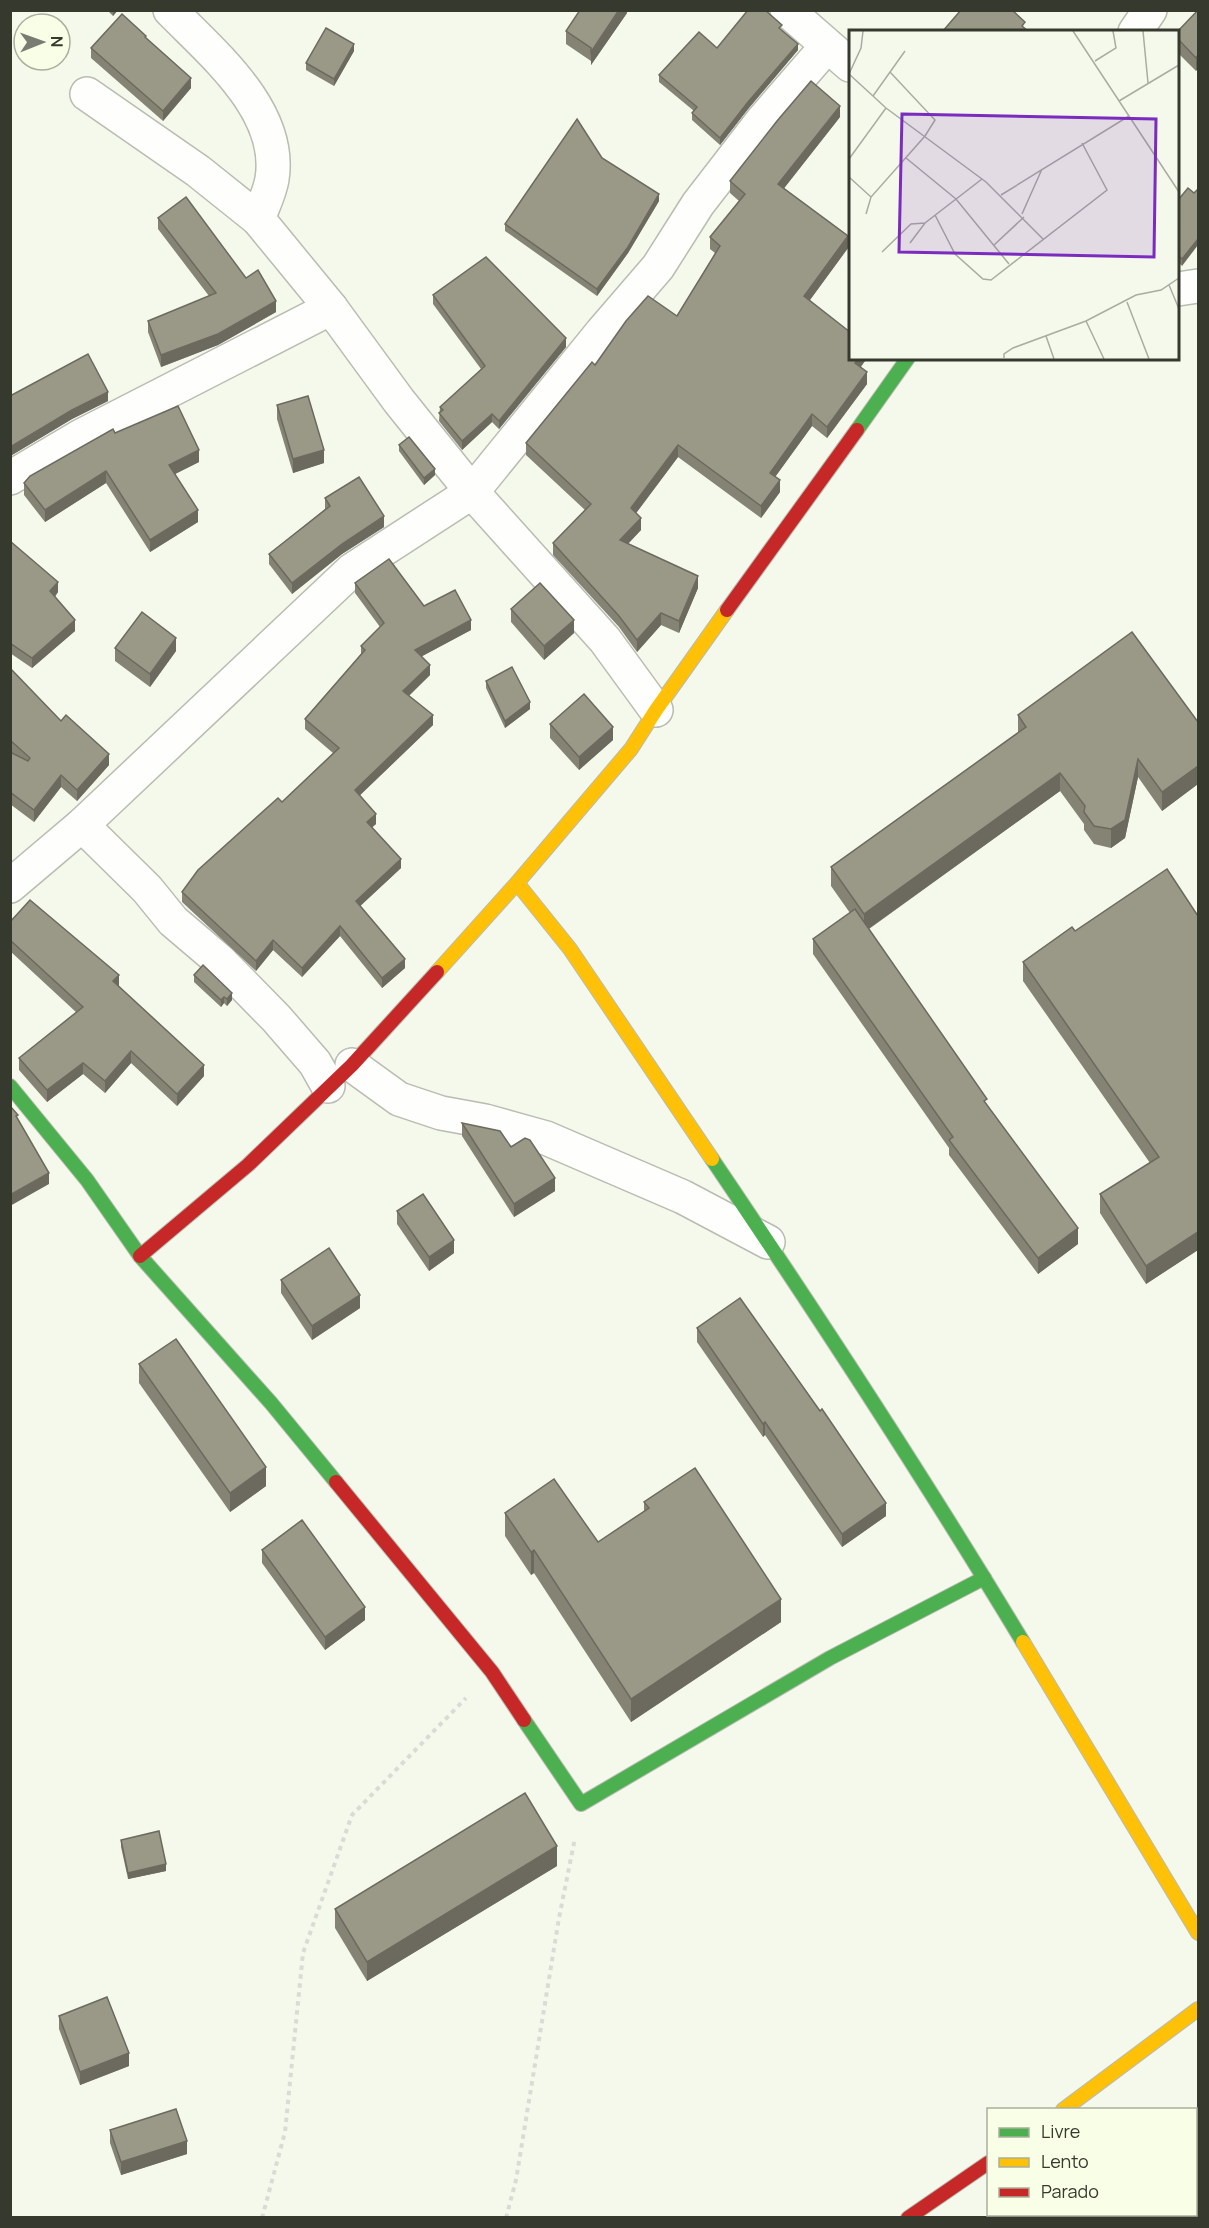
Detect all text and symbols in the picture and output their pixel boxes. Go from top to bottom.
north arrow [12,12,72,72]
inset map [849,30,1179,360]
text: N [46,36,68,48]
legend [987,2108,1197,2216]
text: Livre [1041,2119,1080,2143]
text: Lento [1041,2149,1089,2173]
text: Parado [1041,2179,1099,2203]

